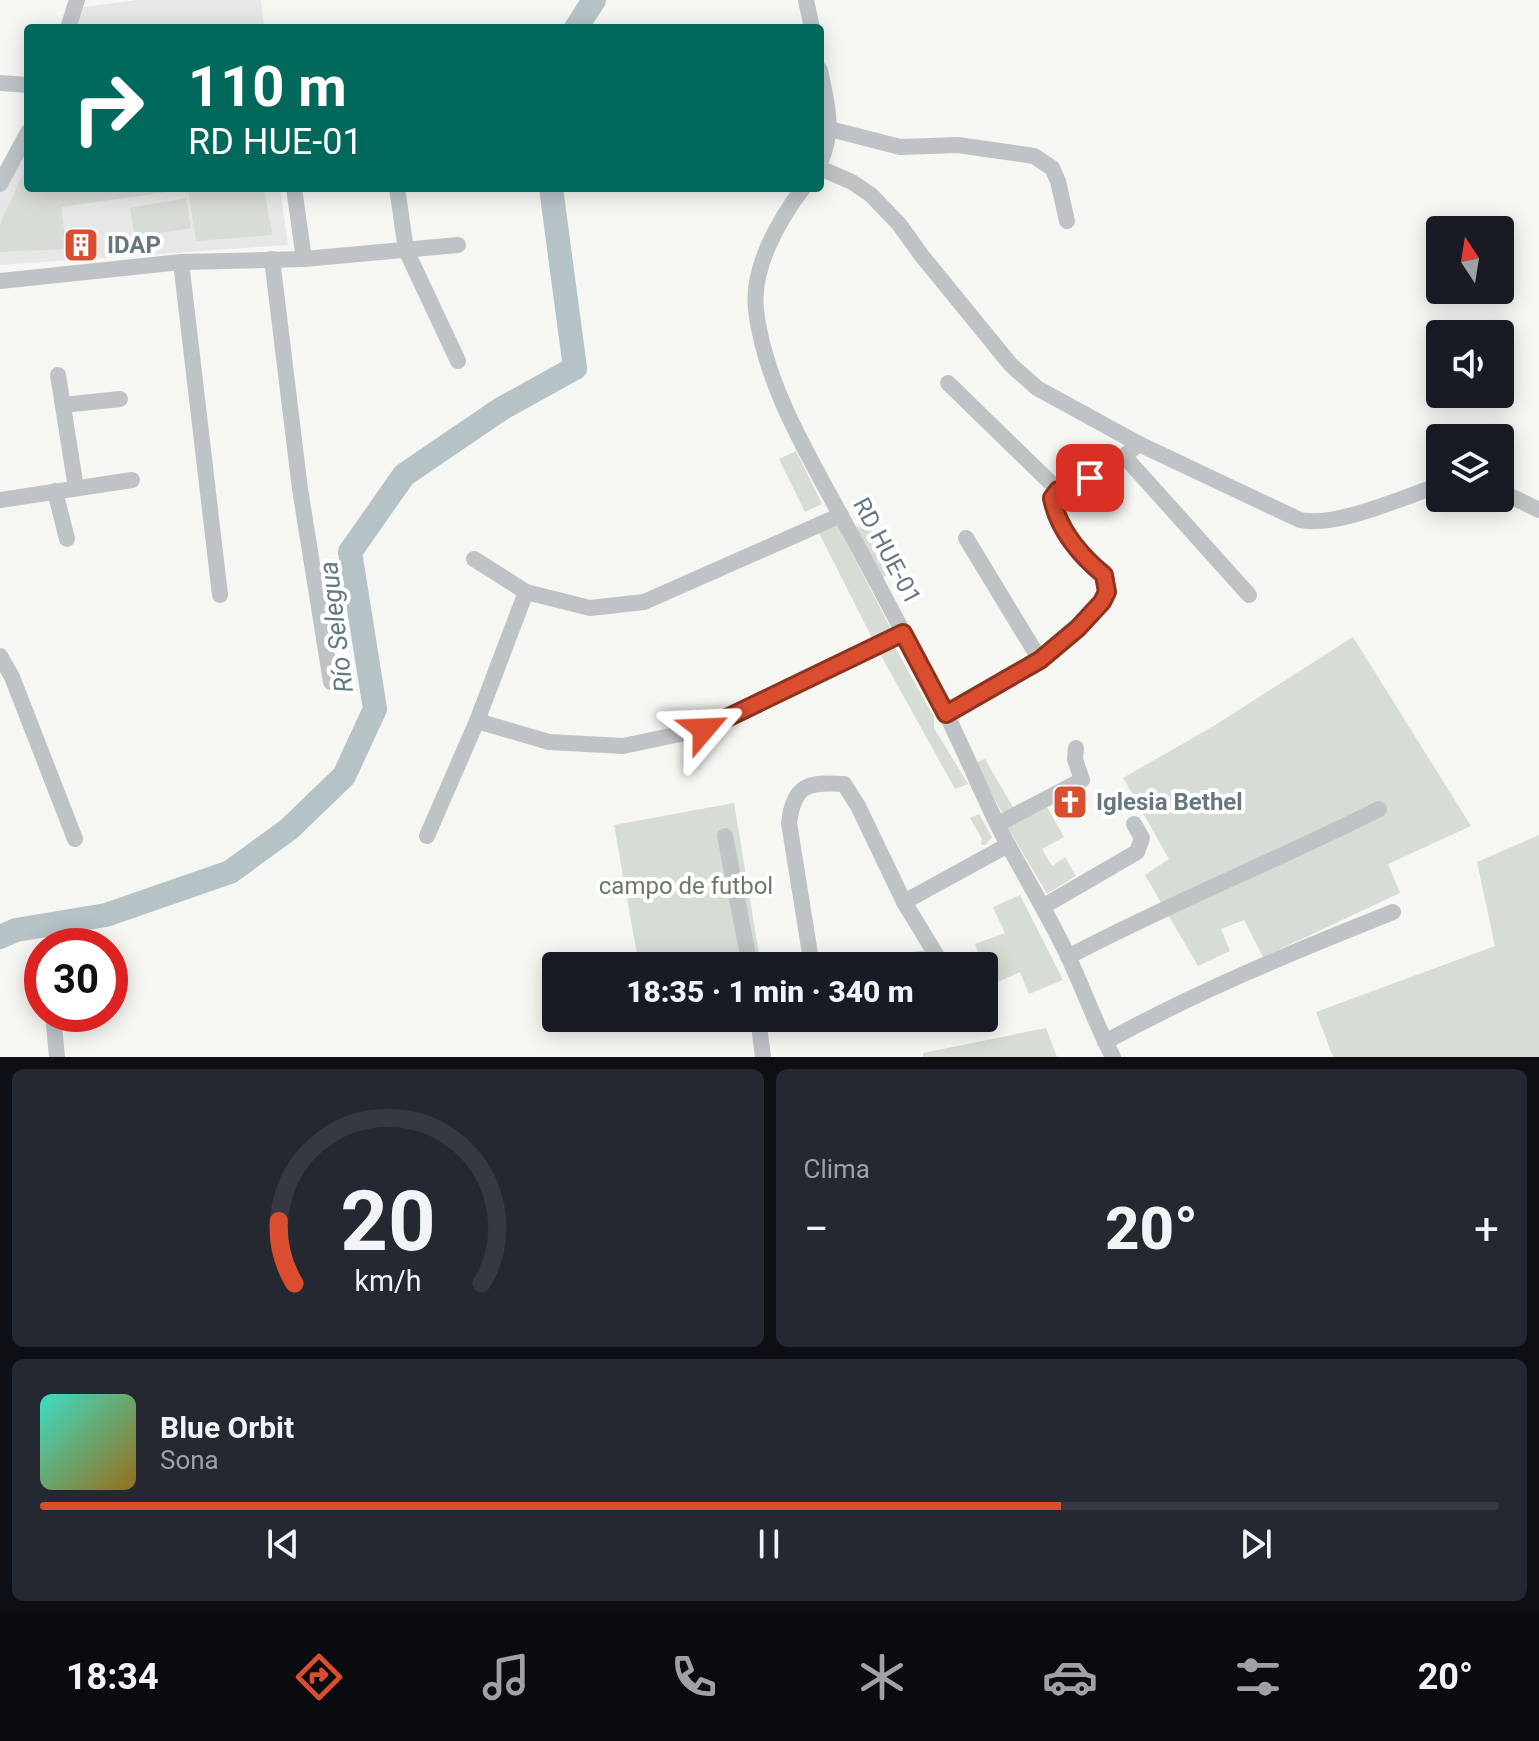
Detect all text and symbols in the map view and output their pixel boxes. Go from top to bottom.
text: 110 m [188,54,347,120]
icon: right [56,56,160,160]
text: RD HUE-01 [188,121,363,163]
north arrow [1426,216,1514,304]
map controls [1426,216,1514,512]
building icon: IDAP [62,226,100,264]
place label: IDAP [107,231,161,259]
button: sound [1426,320,1514,408]
button: layers [1426,424,1514,512]
pin [1056,444,1124,512]
icon: arrive [1068,456,1112,500]
street label: RD HUE-01 [847,493,927,609]
water label: Río Selegua [313,560,359,694]
position arrow [662,687,746,771]
church icon: Iglesia Bethel [1051,783,1089,821]
place label: Iglesia Bethel [1096,788,1243,816]
park label: campo de futbol [599,872,773,900]
speed limit sign: 30 [24,928,128,1032]
text: 18:35 · 1 min · 340 m [626,974,914,1009]
text: Clima [804,1154,870,1184]
text: 20 [340,1173,435,1270]
text: 20° [1105,1193,1198,1264]
text: − [804,1203,829,1255]
text: + [1474,1203,1499,1255]
text: km/h [354,1264,421,1298]
text: Blue Orbit [160,1410,294,1445]
text: Sona [160,1445,219,1475]
icon: previous [261,1522,305,1566]
icon: pause [747,1522,791,1566]
icon: next [1234,1522,1278,1566]
icon: directions [291,1649,347,1705]
icon: music [478,1649,534,1705]
icon: phone [666,1649,722,1705]
icon: climate [854,1649,910,1705]
icon: car [1042,1649,1098,1705]
icon: filters [1230,1649,1286,1705]
text: 18:34 [66,1656,159,1698]
text: 20° [1418,1656,1473,1698]

